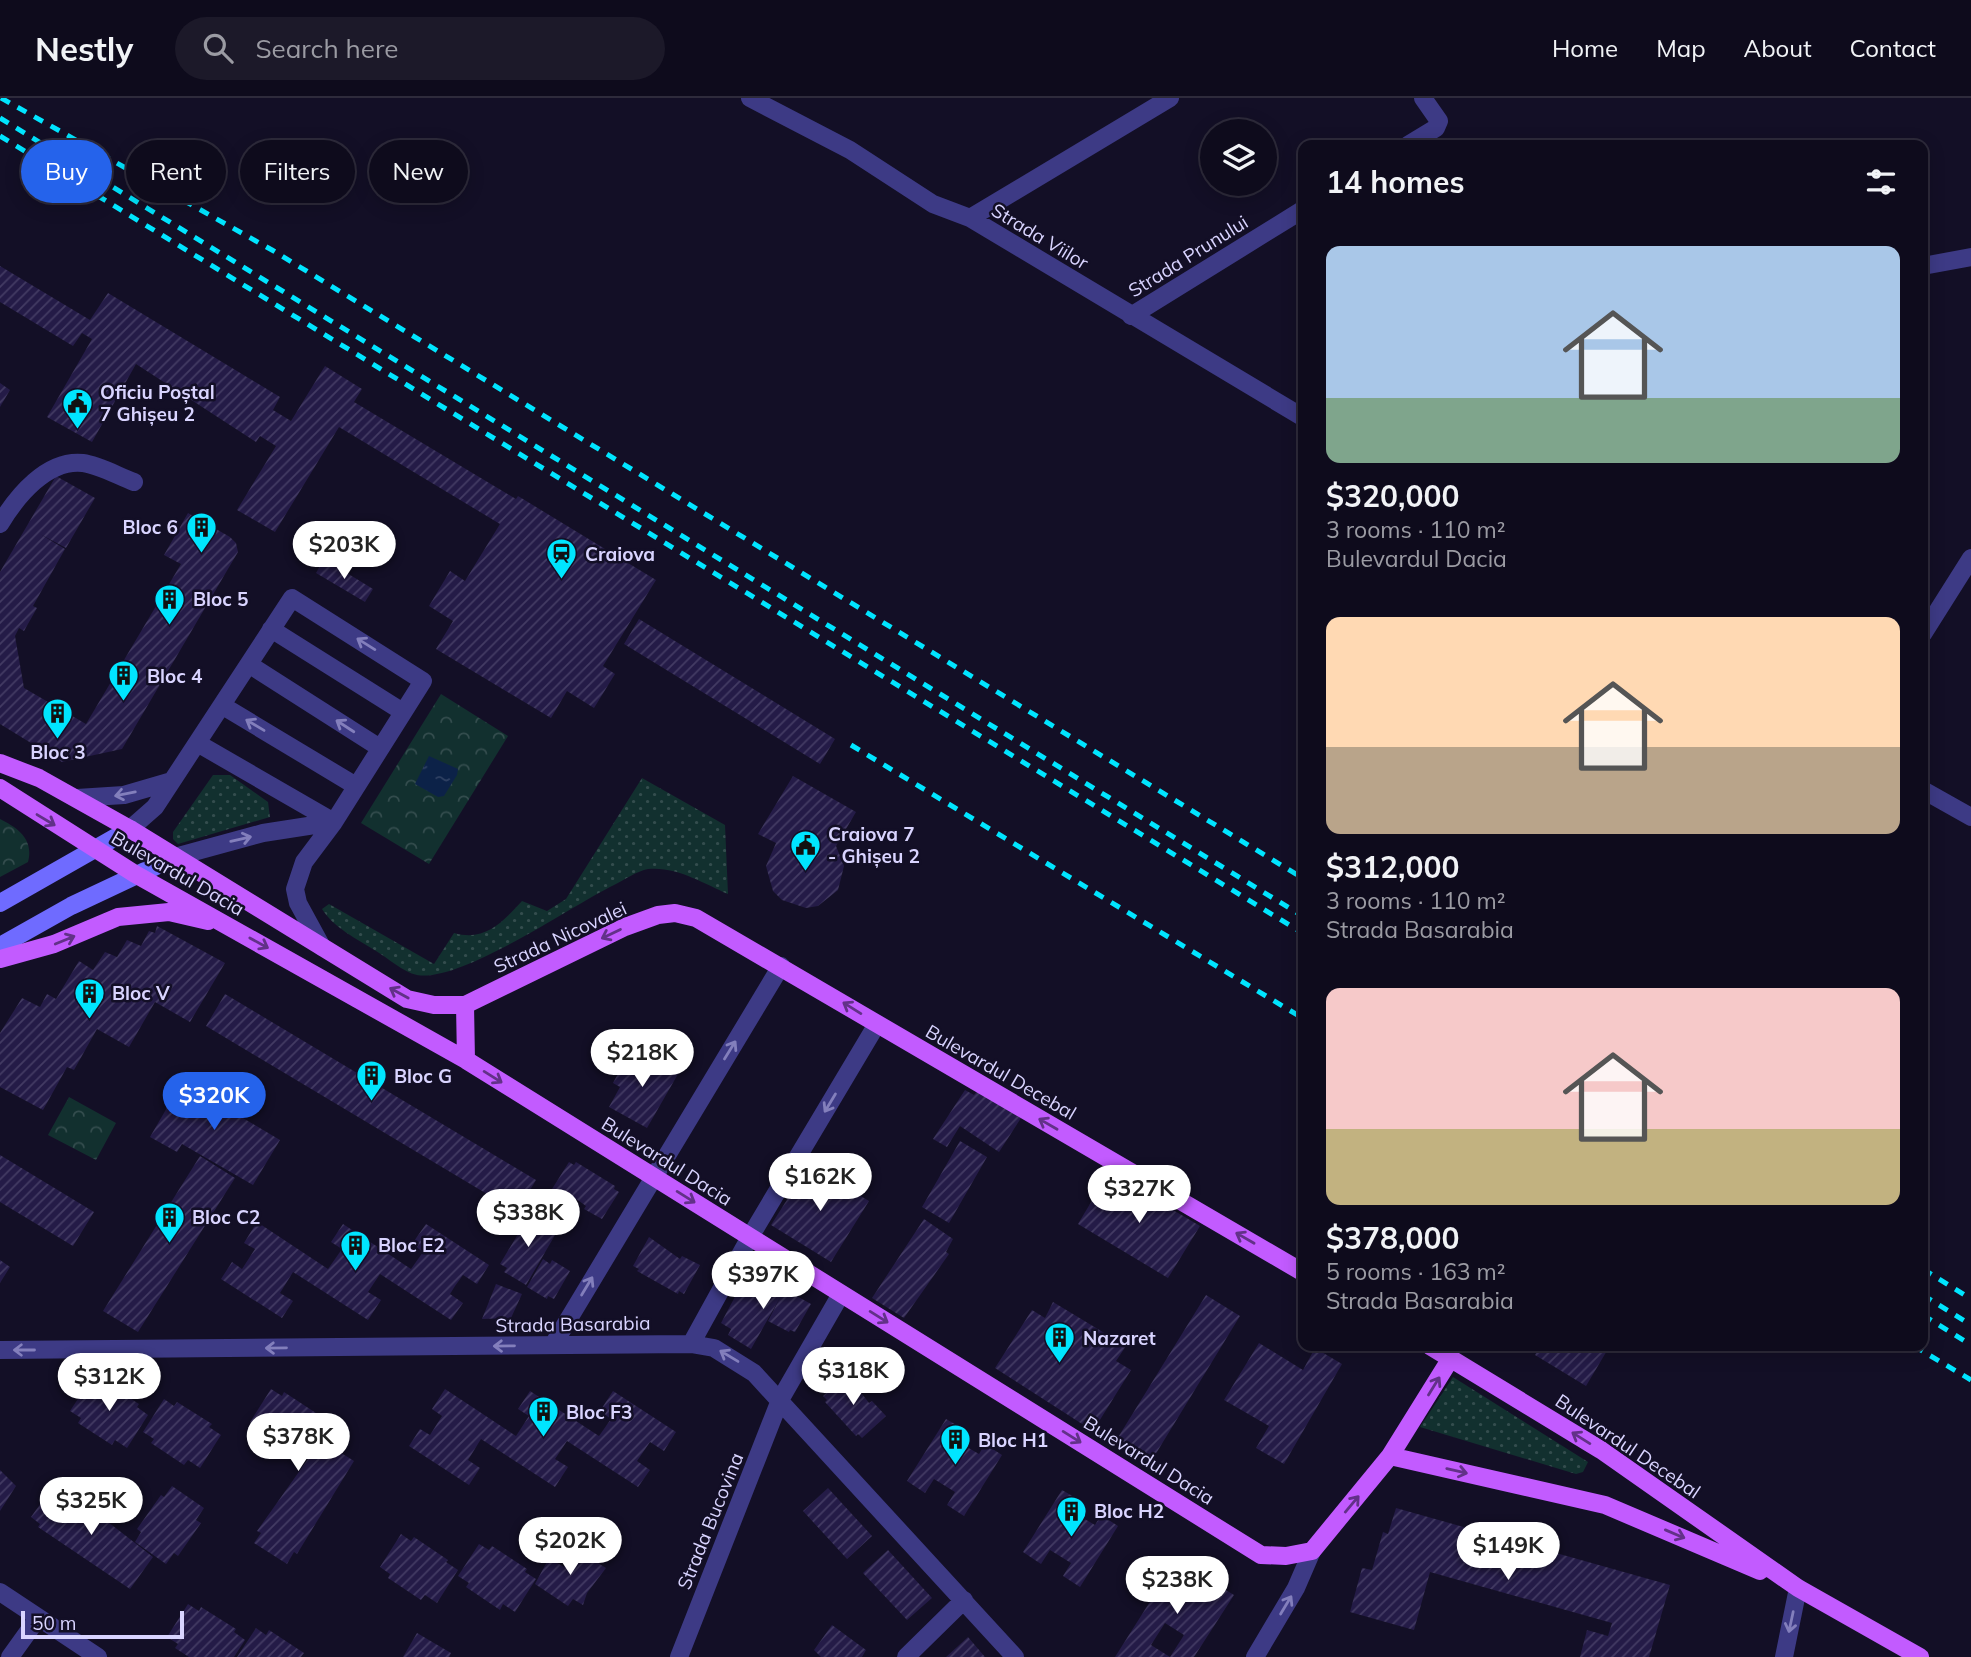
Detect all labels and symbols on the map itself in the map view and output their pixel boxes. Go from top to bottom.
street label: Strada Viilor [987,198,1093,274]
street label: Strada Prunului [1124,210,1252,302]
place label: Oficiu Poștal 7 Ghișeu 2 [100,380,215,426]
public building icon: Oficiu Poștal 7 Ghișeu 2 [60,386,94,430]
building icon: Bloc 6 [184,510,218,554]
place label: Bloc 6 [123,515,178,539]
pin: $203K [295,522,393,581]
station icon: Craiova [545,537,579,581]
place label: Craiova [585,542,655,566]
building icon: Bloc 5 [153,582,187,626]
place label: Bloc 5 [193,587,249,611]
one-way arrow [356,637,376,651]
building icon: Bloc 4 [107,659,141,703]
place label: Bloc 4 [147,664,203,688]
building icon: Bloc 3 [41,696,75,740]
one-way arrow [246,717,266,731]
one-way arrow [336,719,356,733]
place label: Bloc 3 [30,740,86,764]
one-way arrow [114,788,137,802]
one-way arrow [36,813,56,827]
place label: Craiova 7 - Ghișeu 2 [828,822,920,868]
street label: Bulevardul Dacia [107,825,249,921]
public building icon: Craiova 7 - Ghișeu 2 [788,828,822,872]
one-way arrow [229,831,252,845]
street label: Strada Nicovalei [490,896,630,978]
one-way arrow [600,929,621,942]
one-way arrow [54,932,76,945]
one-way arrow [248,937,269,950]
building icon: Bloc V [72,976,106,1020]
place label: Bloc V [112,981,170,1005]
one-way arrow [390,986,410,1000]
one-way arrow [843,1001,863,1015]
street label: Bulevardul Decebal [921,1019,1081,1125]
pin: $218K [593,1030,691,1089]
one-way arrow [723,1040,737,1060]
building icon: Bloc G [354,1059,388,1103]
place label: Bloc G [394,1064,452,1088]
one-way arrow [482,1070,502,1084]
pin: $320K [165,1072,263,1132]
one-way arrow [822,1093,836,1113]
street label: Bulevardul Dacia [597,1111,737,1211]
one-way arrow [1038,1117,1059,1130]
pin: $162K [771,1154,869,1213]
pin: $327K [1090,1166,1188,1225]
pin: $338K [479,1190,577,1249]
one-way arrow [675,1191,695,1205]
building icon: Bloc C2 [152,1200,186,1244]
place label: Bloc C2 [192,1205,261,1229]
building icon: Bloc E2 [338,1228,372,1272]
one-way arrow [1235,1231,1255,1245]
place label: Bloc E2 [378,1233,445,1257]
pin: $397K [714,1252,812,1311]
one-way arrow [580,1277,594,1297]
street label: Strada Basarabia [495,1311,651,1337]
one-way arrow [868,1311,888,1325]
building icon: Nazaret [1043,1321,1077,1365]
place label: Nazaret [1083,1326,1156,1350]
one-way arrow [493,1339,516,1352]
one-way arrow [265,1341,288,1355]
one-way arrow [13,1343,36,1356]
pin: $318K [804,1348,902,1407]
one-way arrow [719,1349,739,1363]
pin: $312K [60,1354,158,1413]
one-way arrow [1427,1377,1441,1397]
street label: Bulevardul Decebal [1551,1389,1705,1503]
building icon: Bloc F3 [526,1395,560,1439]
place label: Bloc F3 [566,1400,632,1424]
street label: Bulevardul Dacia [1079,1410,1219,1510]
pin: $378K [249,1414,347,1473]
building icon: Bloc H1 [938,1423,972,1467]
place label: Bloc H1 [978,1428,1048,1452]
one-way arrow [1062,1430,1082,1444]
one-way arrow [1571,1430,1591,1444]
street label: Strada Bucovina [672,1449,748,1593]
one-way arrow [1445,1465,1468,1479]
pin: $325K [42,1478,140,1537]
building icon: Bloc H2 [1054,1494,1088,1538]
one-way arrow [1344,1495,1360,1513]
place label: Bloc H2 [1094,1499,1164,1523]
pin: $202K [521,1518,619,1577]
pin: $149K [1459,1522,1557,1582]
one-way arrow [1664,1529,1685,1542]
pin: $238K [1128,1556,1226,1616]
one-way arrow [1279,1596,1293,1616]
scale bar [21,1608,184,1640]
one-way arrow [1783,1610,1797,1633]

